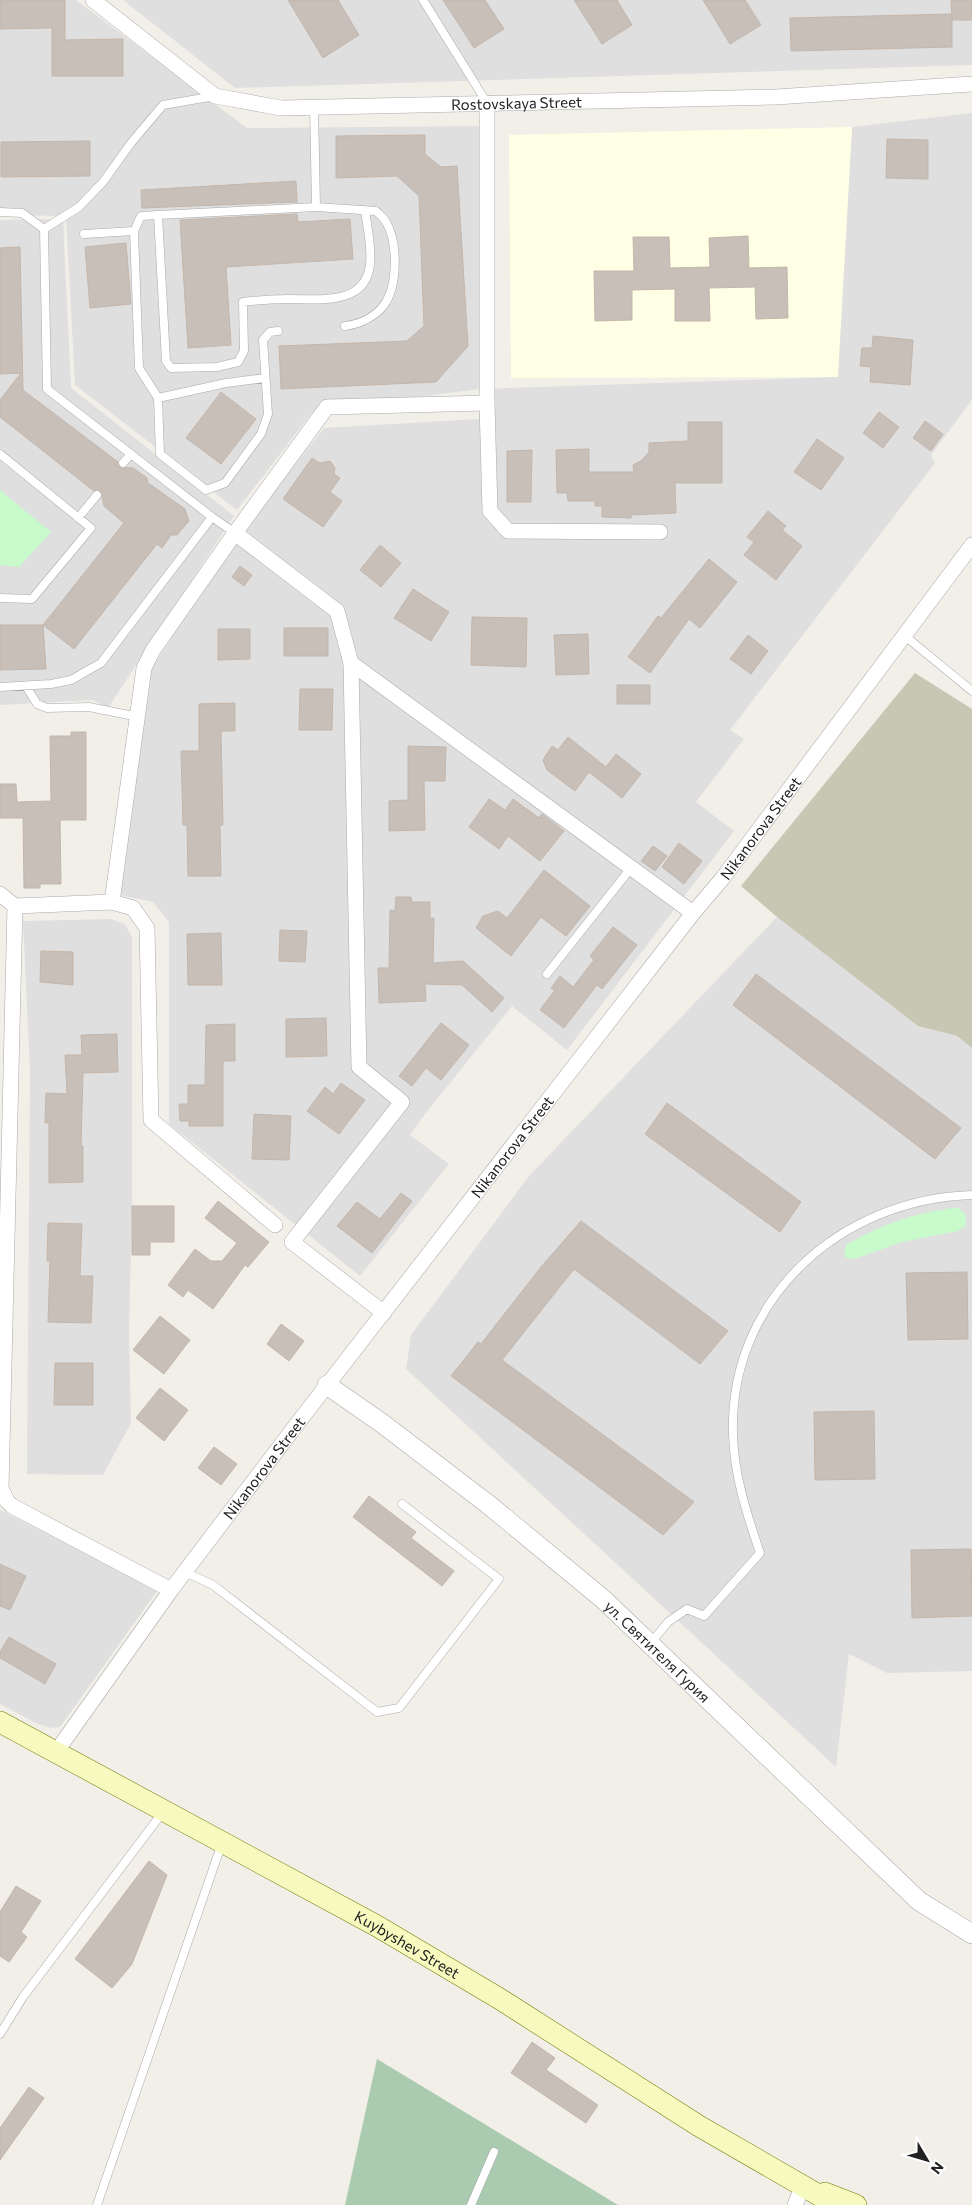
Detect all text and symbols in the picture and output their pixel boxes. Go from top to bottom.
street label: Rostovskaya Street [451,92,582,113]
street label: Nikanorova Street [716,773,805,883]
street label: Nikanorova Street [467,1092,557,1201]
street label: Nikanorova Street [219,1413,308,1523]
street label: ул. Святителя Гурия [601,1597,714,1706]
street label: Kuybyshev Street [352,1907,463,1982]
north arrow [902,2135,952,2185]
text: N [928,2159,948,2178]

